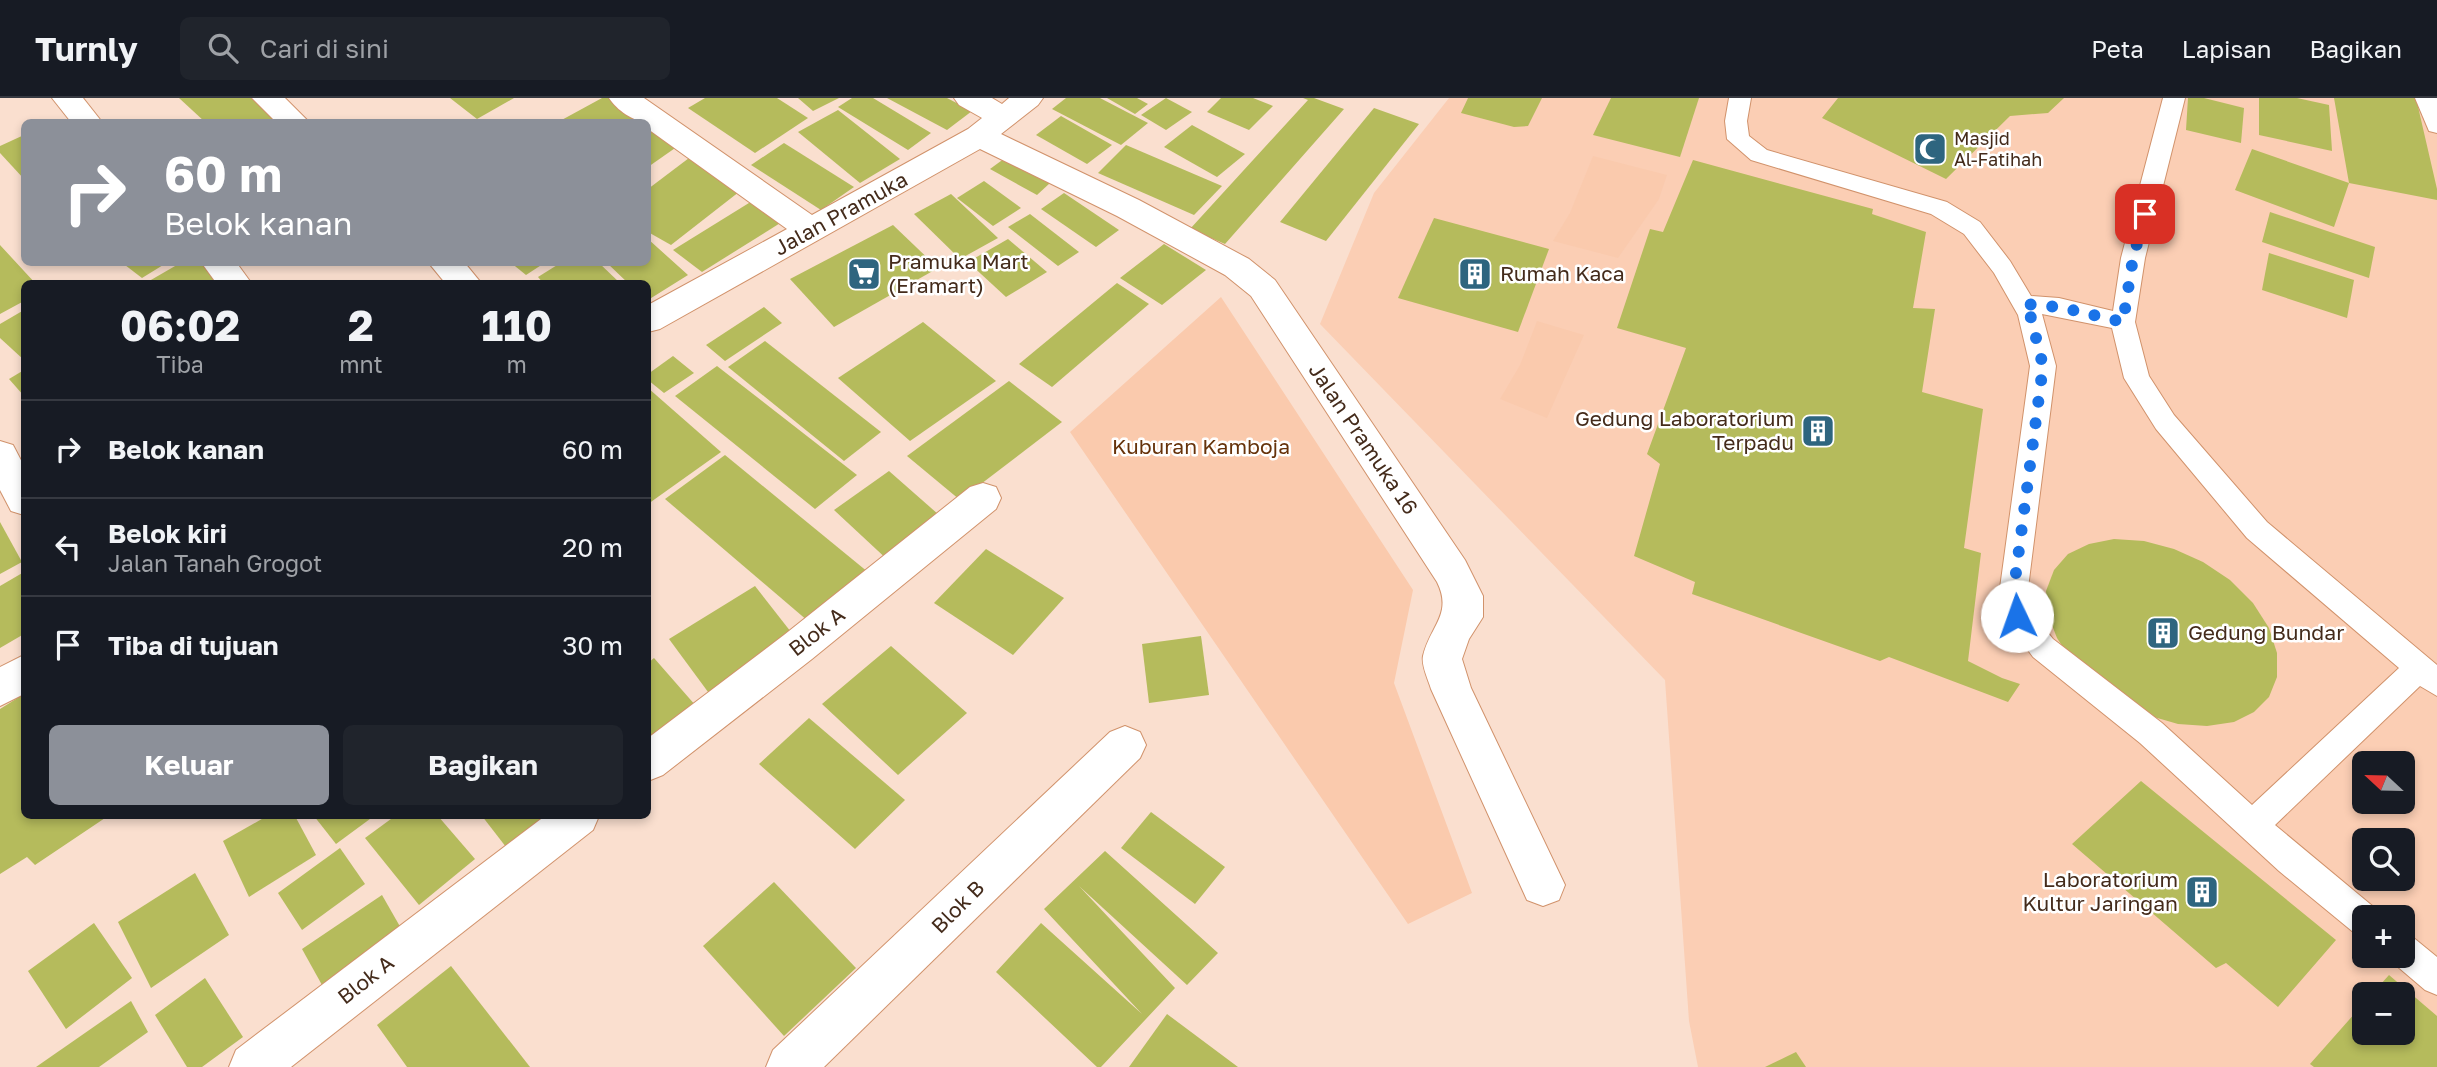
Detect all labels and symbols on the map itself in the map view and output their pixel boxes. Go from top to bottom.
place label: Masjid Al-Fatihah [1954,127,2042,170]
mosque icon: Masjid Al-Fatihah [1911,130,1949,168]
street label: Jalan Pramuka [769,166,912,261]
pin [2115,184,2175,244]
place label: Pramuka Mart (Eramart) [888,248,1029,298]
supermarket icon: Pramuka Mart (Eramart) [845,255,883,293]
building icon: Rumah Kaca [1456,255,1494,293]
place label: Rumah Kaca [1500,260,1625,286]
street label: Jalan Pramuka 16 [1304,358,1424,519]
place label: Gedung Laboratorium Terpadu [1575,405,1794,455]
building icon: Gedung Laboratorium Terpadu [1799,412,1837,450]
park label: Kuburan Kamboja [1112,433,1290,459]
position arrow [1980,579,2054,653]
street label: Blok A [783,601,850,661]
building icon: Gedung Bundar [2144,614,2182,652]
place label: Gedung Bundar [2188,619,2344,645]
north arrow [2352,751,2415,814]
place label: Laboratorium Kultur Jaringan [2022,866,2178,916]
building icon: Laboratorium Kultur Jaringan [2183,873,2221,911]
street label: Blok B [925,874,989,938]
street label: Blok A [332,949,399,1009]

